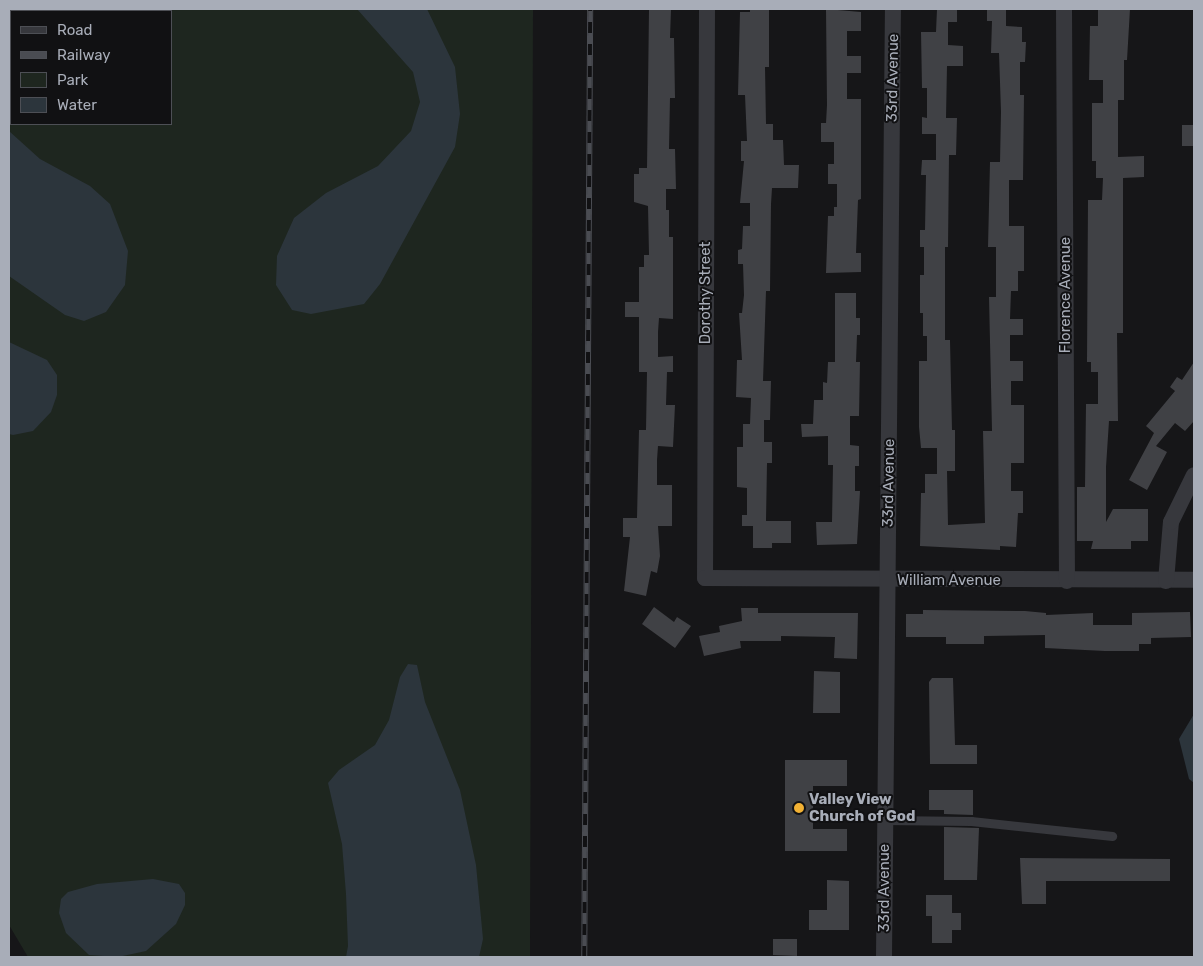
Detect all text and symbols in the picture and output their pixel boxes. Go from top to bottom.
legend [10,10,172,125]
text: Road [57,21,93,39]
street label: 33rd Avenue [883,33,903,123]
text: Railway [57,46,111,64]
text: Park [57,71,88,89]
text: Water [57,96,97,114]
street label: Florence Avenue [1057,237,1075,353]
street label: Dorothy Street [697,241,715,345]
street label: 33rd Avenue [879,438,899,528]
street label: William Avenue [897,572,1001,590]
place label: Valley View Church of God [809,790,916,825]
marker: Valley View Church of God [793,802,805,814]
street label: 33rd Avenue [876,844,894,932]

